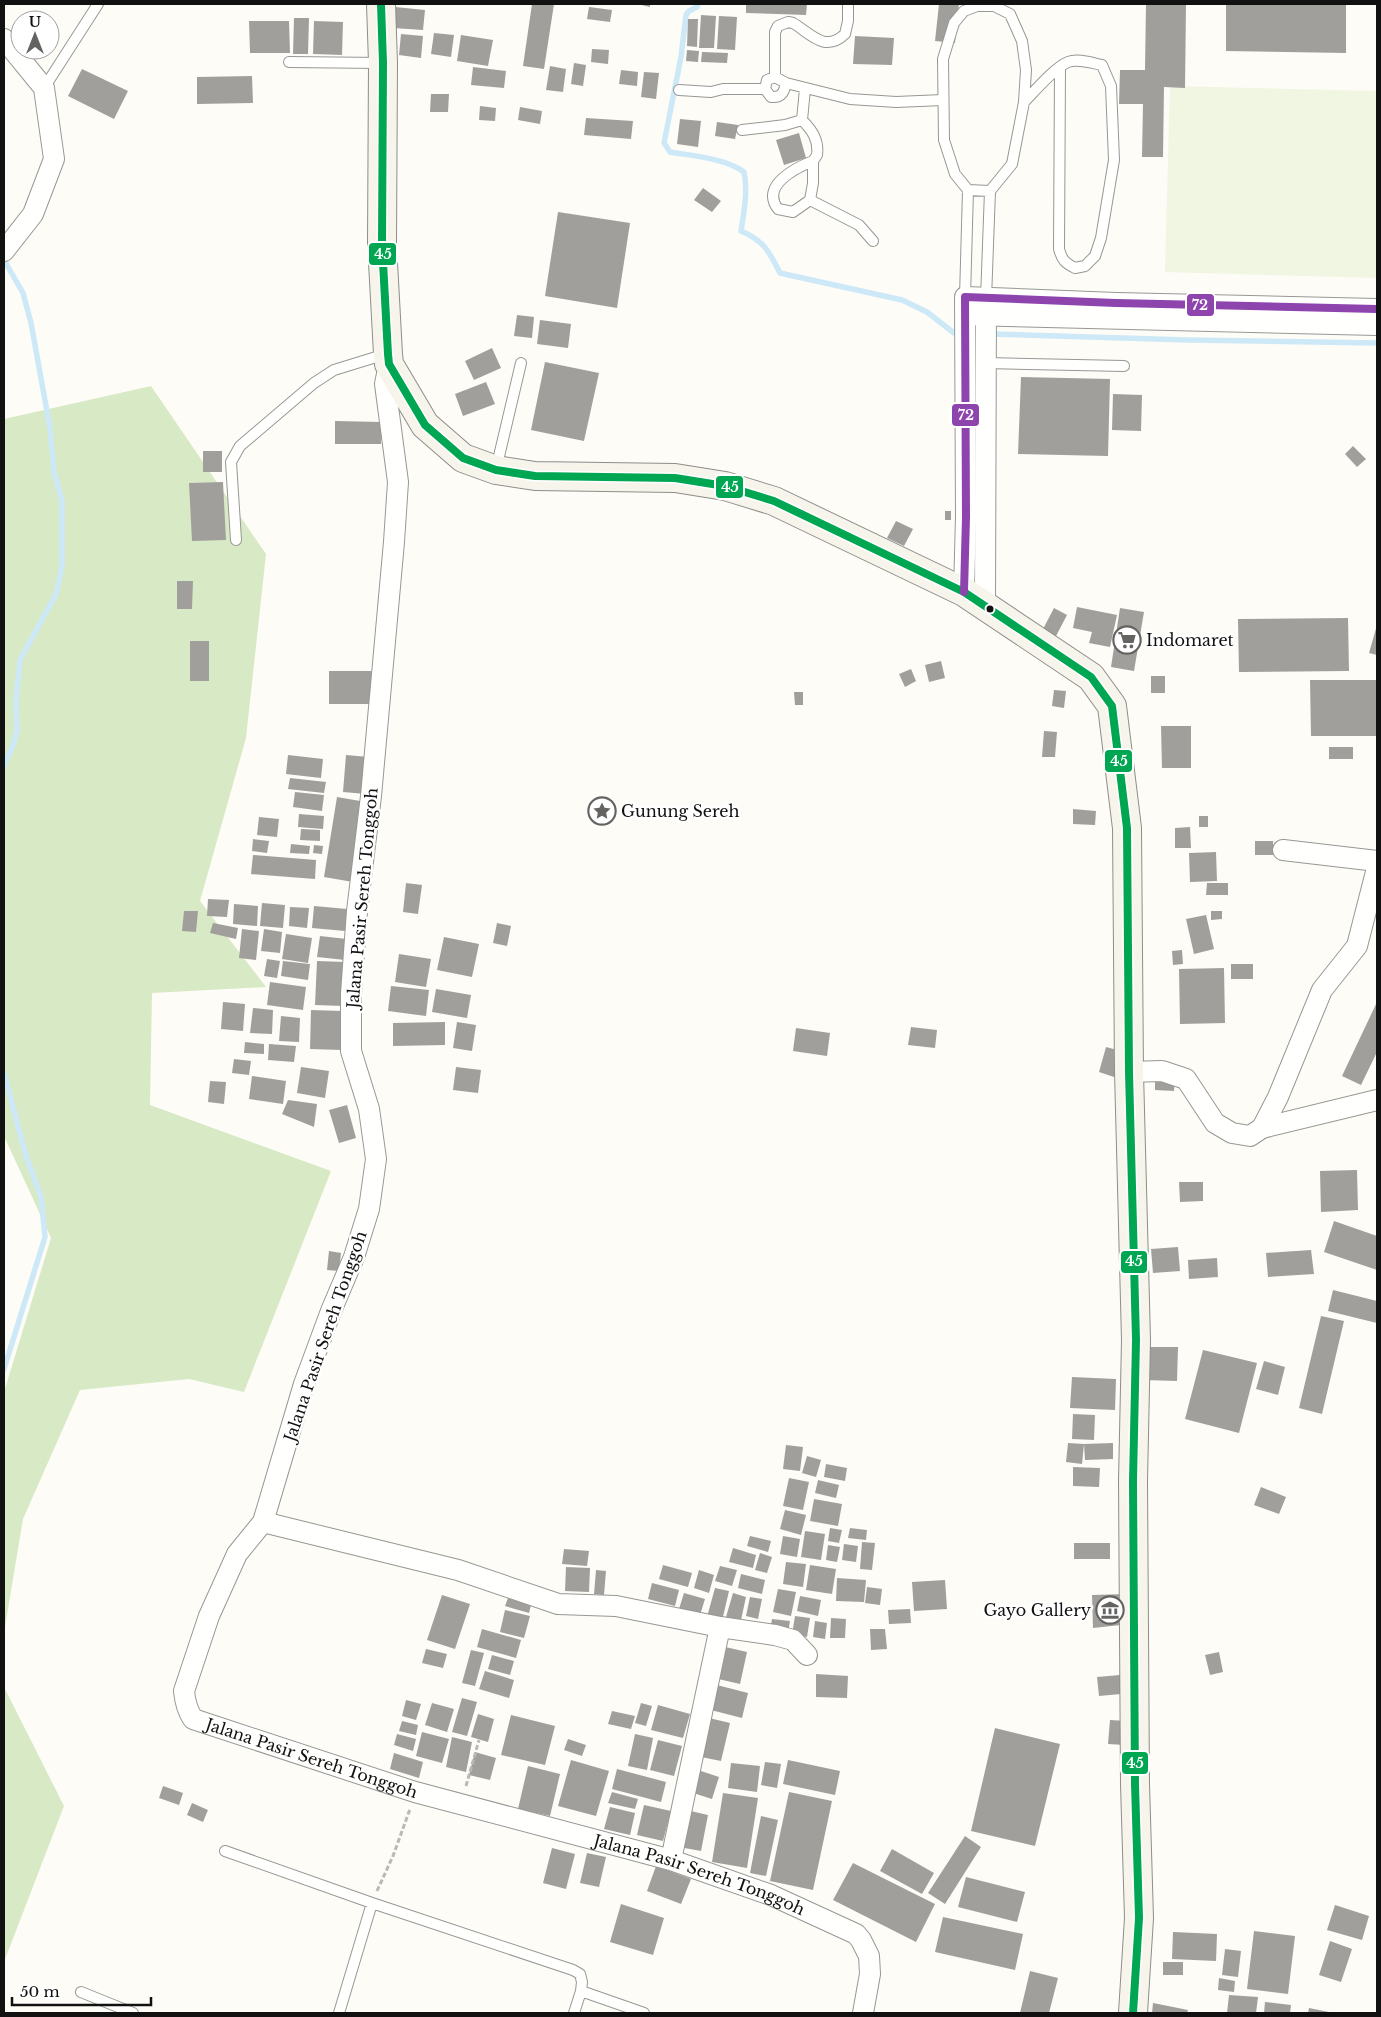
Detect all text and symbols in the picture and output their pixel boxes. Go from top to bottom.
north arrow [10,10,60,60]
text: U [29,13,42,31]
line badge: 45 [368,242,397,266]
text: 45 [374,245,392,263]
line badge: 72 [1186,293,1215,317]
text: 72 [1192,296,1208,314]
line badge: 72 [951,403,980,427]
text: 72 [958,406,974,424]
line badge: 45 [715,475,744,499]
text: 45 [721,478,739,496]
unlabelled marker [985,604,995,614]
supermarket icon: Indomaret [1112,625,1142,655]
place label: Indomaret [1146,630,1234,650]
line badge: 45 [1104,749,1133,773]
text: 45 [1110,752,1128,770]
street label: Jalana Pasir Sereh Tonggoh [342,787,382,1011]
place icon: Gunung Sereh [587,796,617,826]
place label: Gunung Sereh [621,801,740,821]
street label: Jalana Pasir Sereh Tonggoh [279,1228,371,1446]
line badge: 45 [1120,1250,1148,1274]
text: 45 [1125,1252,1143,1270]
museum icon: Gayo Gallery [1095,1595,1125,1625]
place label: Gayo Gallery [983,1600,1092,1620]
street label: Jalana Pasir Sereh Tonggoh [201,1713,420,1802]
line badge: 45 [1121,1751,1149,1775]
text: 45 [1126,1754,1144,1772]
street label: Jalana Pasir Sereh Tonggoh [590,1829,808,1919]
scale bar [12,1974,151,2006]
text: 50 m [20,1982,60,2001]

